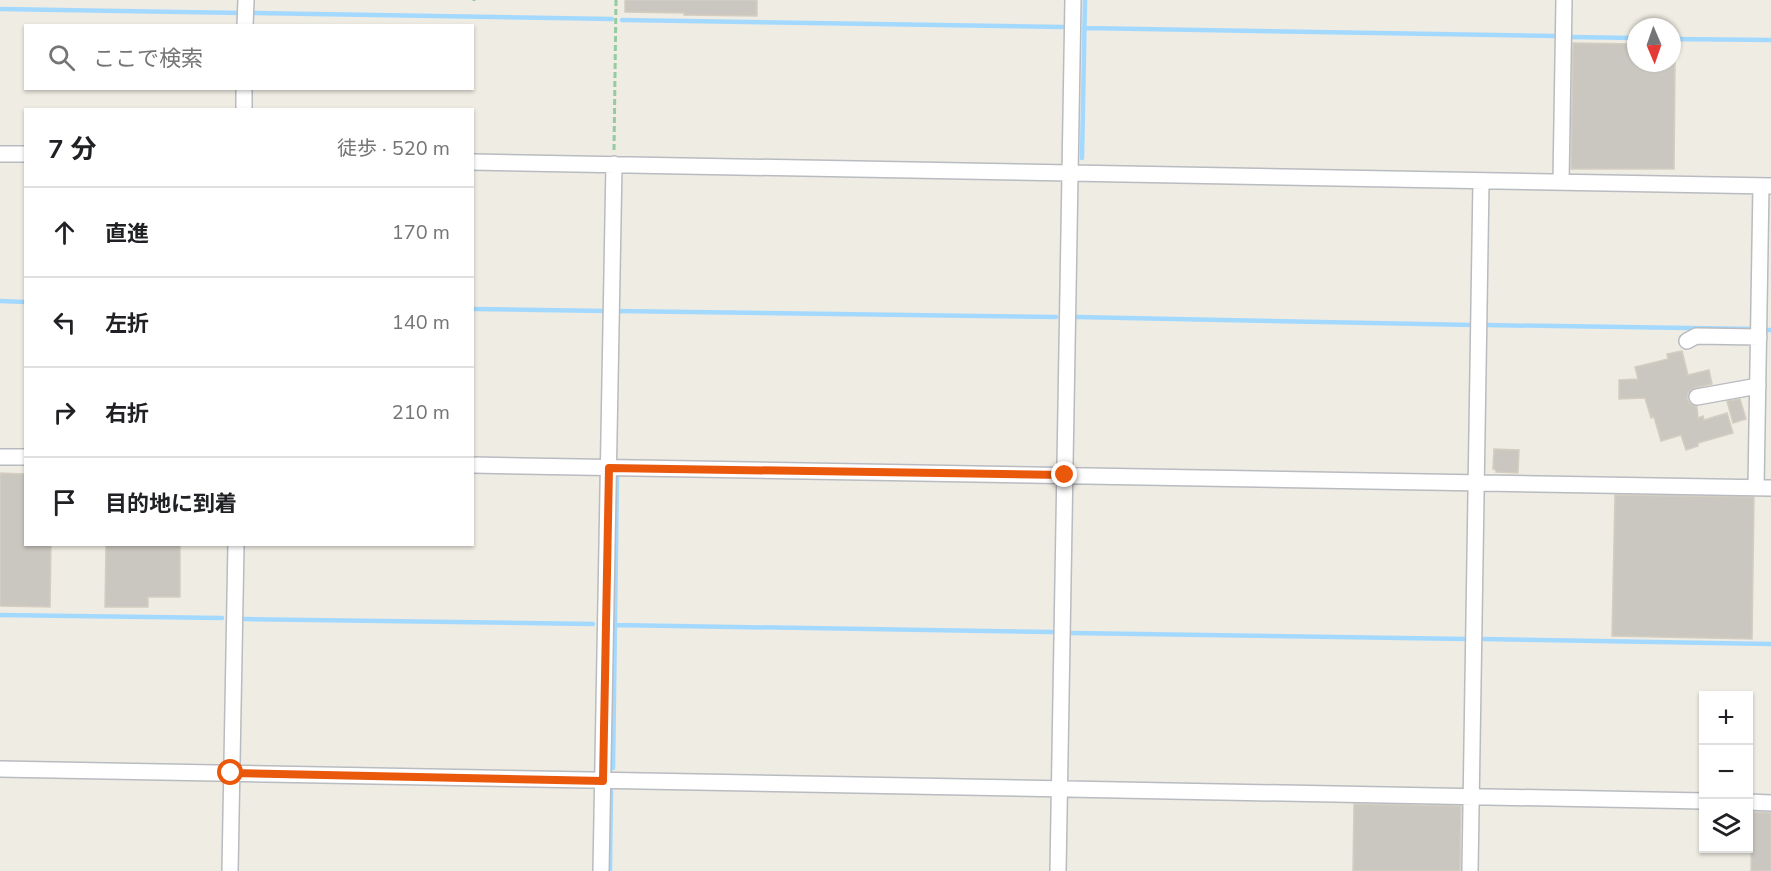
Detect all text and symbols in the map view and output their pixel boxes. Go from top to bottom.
north arrow [1627,18,1681,72]
search box [24,24,474,90]
icon: search [45,41,78,74]
text: ここで検索 [93,44,203,74]
text: 7 分 [48,132,97,167]
text: 徒歩 · 520 m [337,135,450,162]
icon: ahead [48,216,81,249]
text: 直進 [105,219,149,249]
text: 170 m [392,219,450,246]
icon: left [48,306,81,339]
text: 左折 [105,309,149,339]
text: 140 m [392,309,450,336]
icon: right [48,396,81,429]
text: 右折 [105,399,149,429]
text: 210 m [392,399,450,426]
route end [1051,461,1077,487]
icon: arrive [48,486,81,519]
text: 目的地に到着 [105,489,237,519]
map controls [1699,691,1753,853]
button: + [1699,691,1753,745]
button: − [1699,745,1753,799]
route start [217,759,243,785]
button: layers [1699,799,1753,853]

